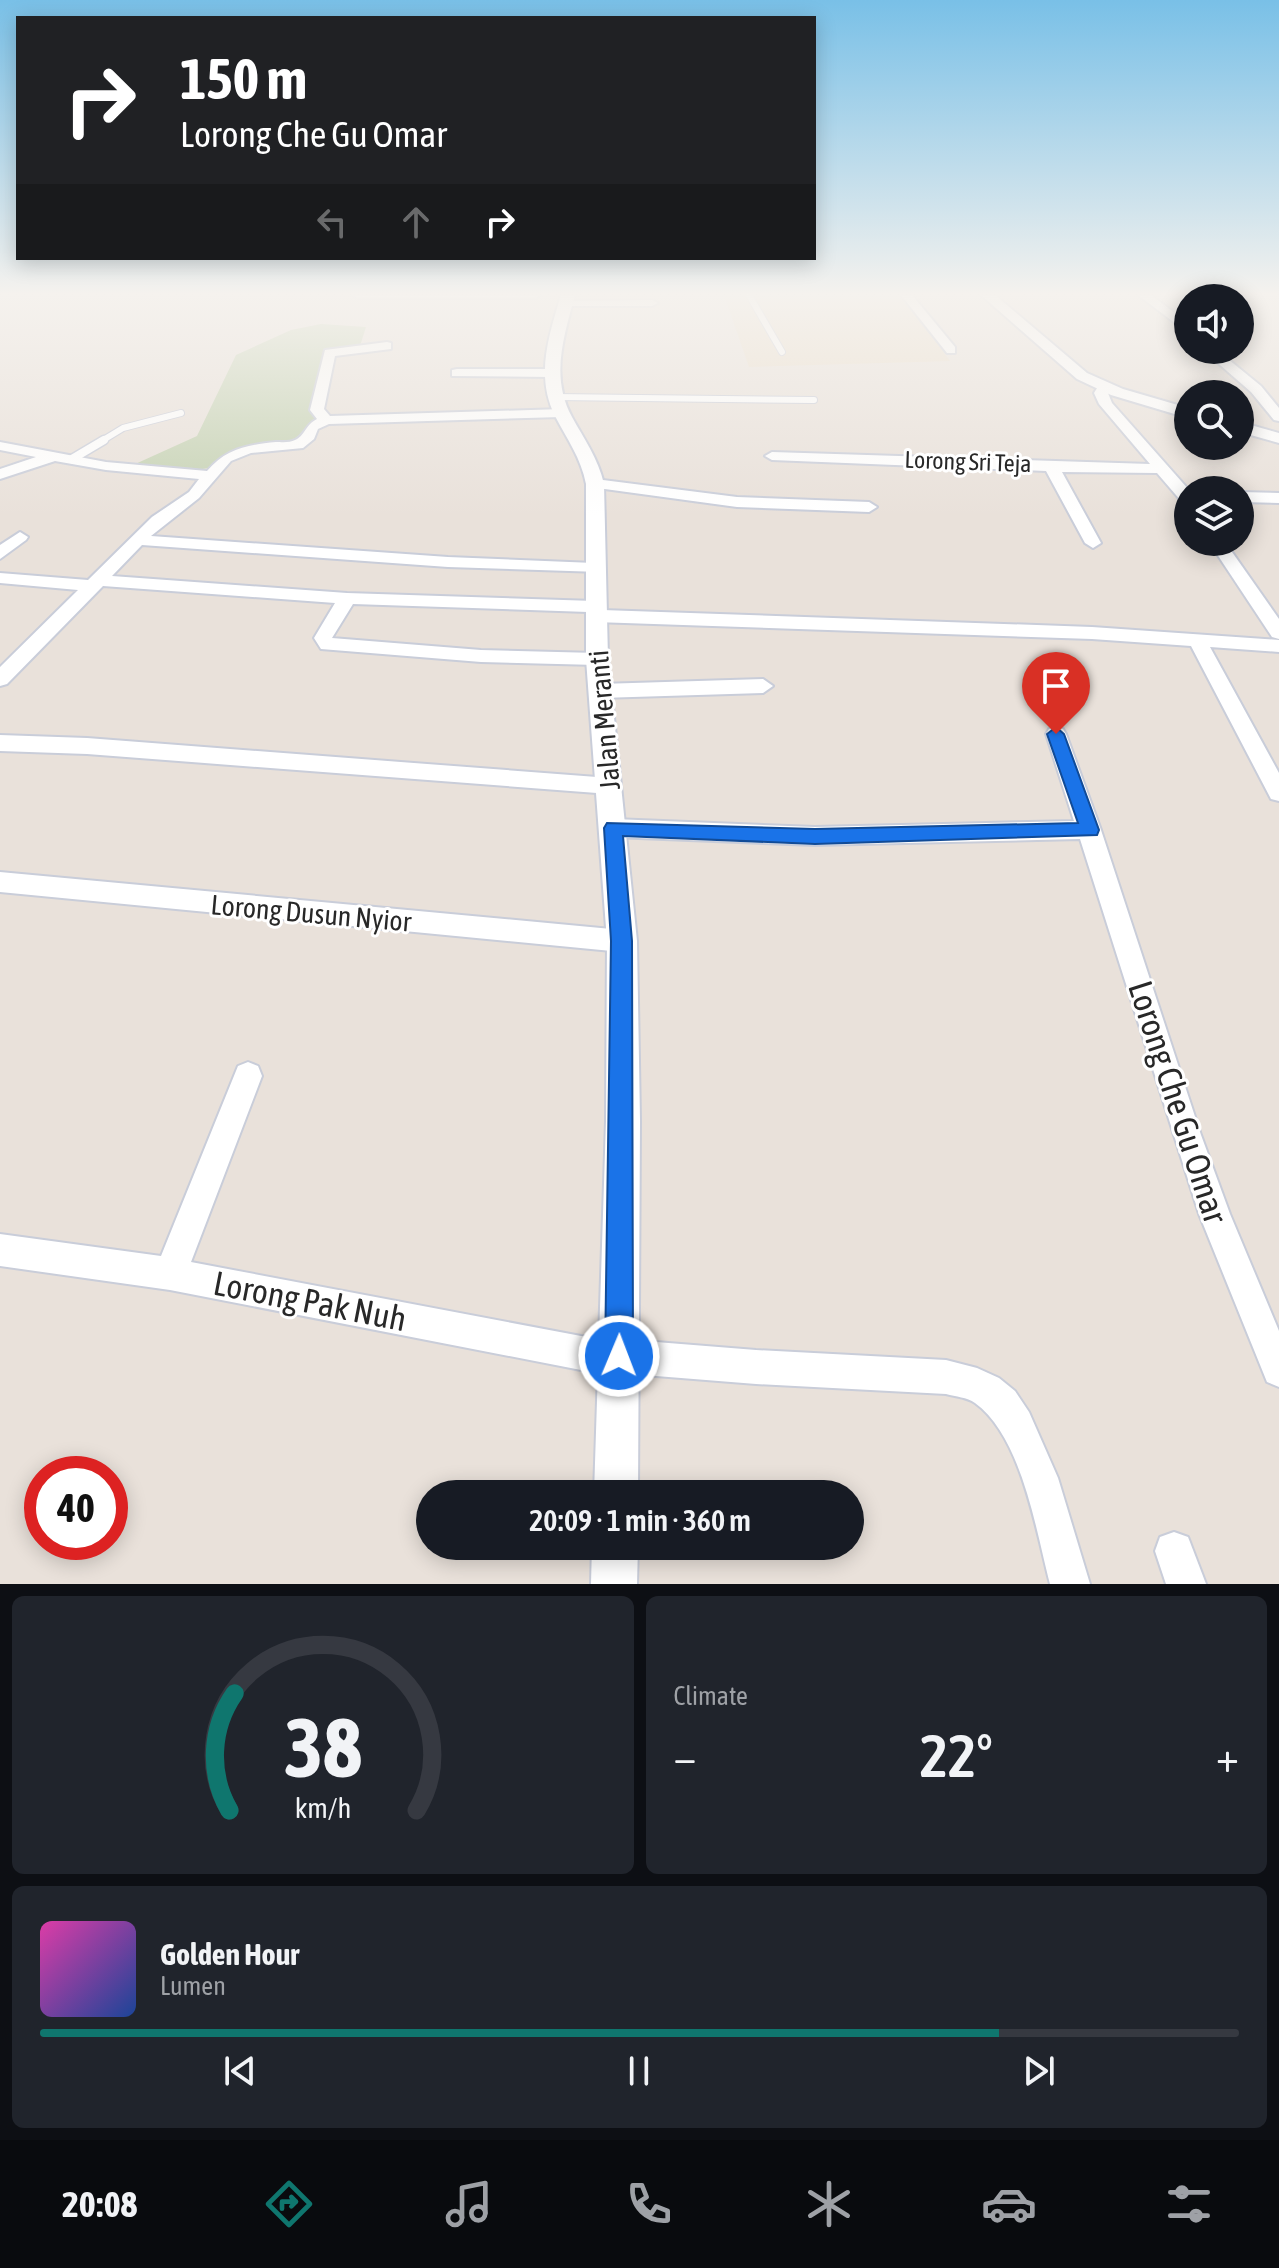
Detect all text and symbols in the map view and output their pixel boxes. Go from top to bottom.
text: 150 m [180,47,307,111]
icon: right [48,48,152,152]
text: Lorong Che Gu Omar [180,113,447,155]
icon: left [310,200,354,244]
icon: ahead [394,200,438,244]
icon: right [478,200,522,244]
map controls [1174,284,1254,556]
button: sound [1174,284,1254,364]
button: search [1174,380,1254,460]
street label: Lorong Sri Teja [904,446,1032,477]
button: layers [1174,476,1254,556]
street label: Jalan Meranti [582,649,626,791]
pin [1022,652,1090,734]
icon: arrive [1034,664,1078,708]
street label: Lorong Dusun Nyior [210,888,413,938]
street label: Lorong Che Gu Omar [1121,976,1236,1229]
street label: Lorong Pak Nuh [211,1263,410,1338]
position arrow [577,1314,661,1398]
speed limit sign: 40 [24,1456,128,1560]
text: 20:09 · 1 min · 360 m [529,1503,751,1537]
text: Climate [674,1681,748,1711]
text: 38 [284,1699,362,1795]
text: 22° [920,1721,993,1790]
text: − [674,1731,696,1781]
text: + [1216,1731,1239,1781]
text: km/h [294,1791,351,1824]
text: Golden Hour [160,1937,299,1971]
text: Lumen [160,1971,226,2001]
icon: previous [218,2049,262,2093]
icon: pause [617,2049,661,2093]
icon: next [1017,2049,1061,2093]
icon: directions [261,2176,317,2232]
icon: music [441,2176,497,2232]
icon: phone [621,2176,677,2232]
icon: climate [801,2176,857,2232]
icon: car [981,2176,1037,2232]
icon: filters [1161,2176,1217,2232]
text: 20:08 [62,2183,137,2225]

